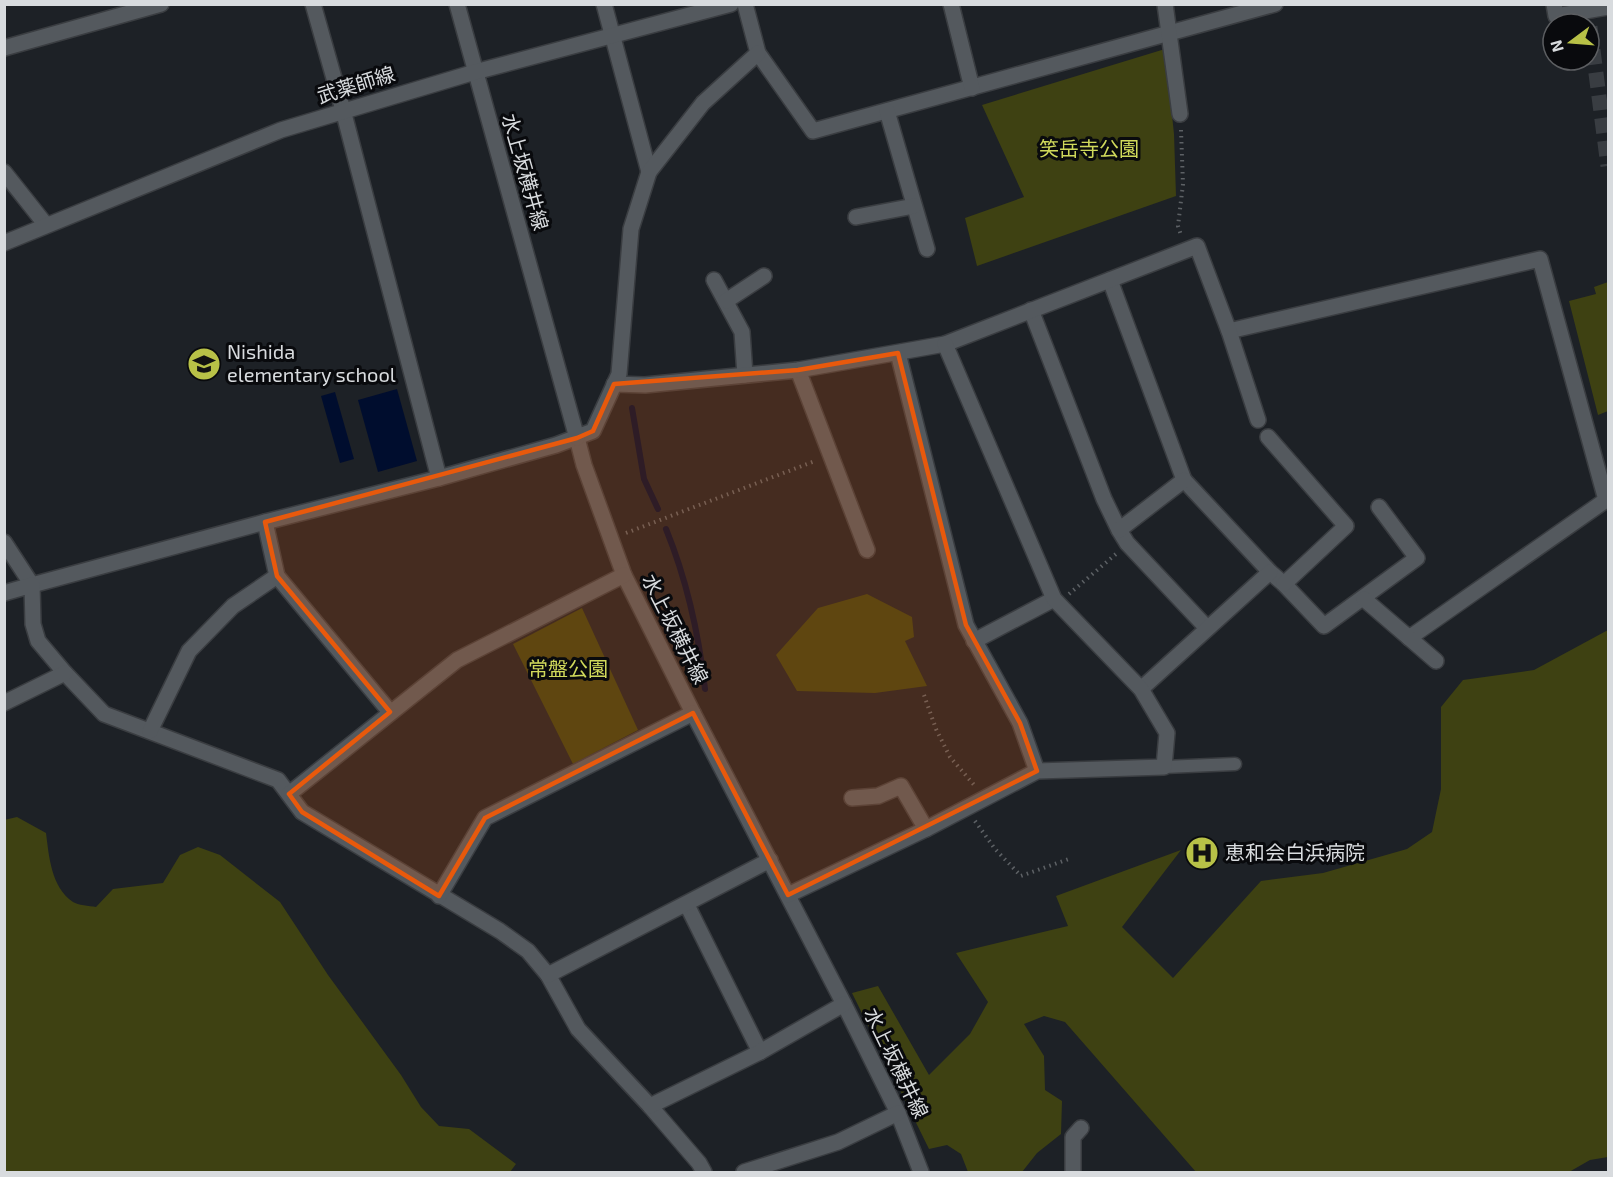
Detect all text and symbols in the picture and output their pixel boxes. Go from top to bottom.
north arrow [1541,12,1601,72]
text: N [1545,38,1567,54]
street label: 武薬師線 [314,61,397,107]
street label: 水上坂横井線 [498,111,554,233]
park label: 笑岳寺公園 [1039,136,1139,160]
place label: Nishida elementary school [227,339,396,386]
school or university icon: Nishida elementary school [186,346,222,382]
street label: 水上坂横井線 [638,570,714,687]
park label: 常盤公園 [528,656,608,680]
hospital icon: 恵和会白浜病院 [1184,835,1220,871]
place label: 恵和会白浜病院 [1225,840,1365,864]
street label: 水上坂横井線 [860,1003,934,1122]

